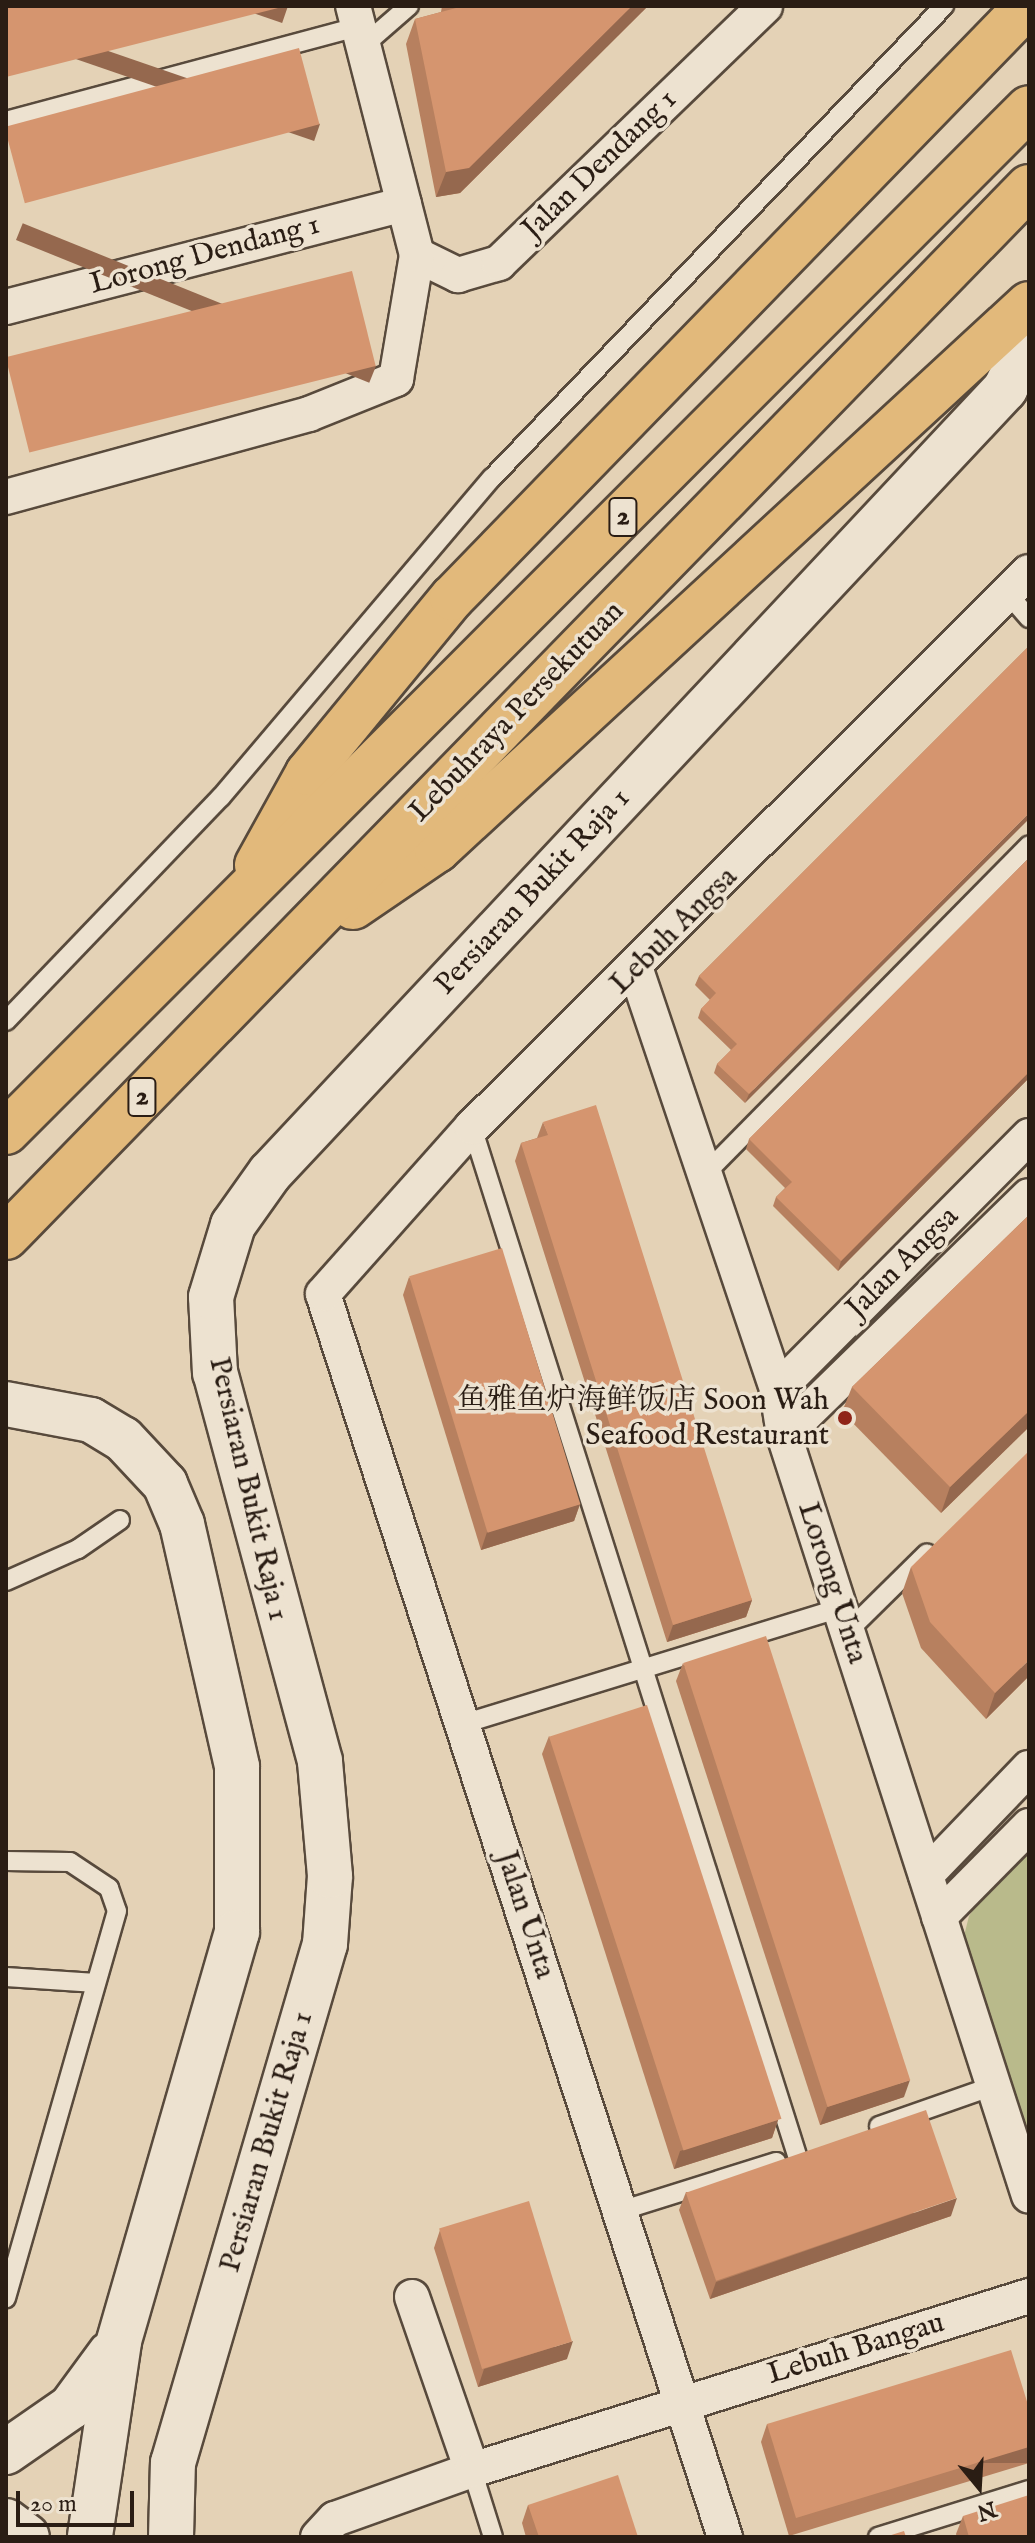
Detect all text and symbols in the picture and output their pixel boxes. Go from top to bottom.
street label: Jalan Dendang 1 [515,82,685,248]
street label: Lorong Dendang 1 [86,207,324,303]
road number: 2 [607,493,639,541]
street label: Lebuhraya Persekutuan [402,594,632,830]
street label: Persiaran Bukit Raja 1 [428,781,638,1003]
street label: Lebuh Angsa [603,860,745,1002]
road number: 2 [126,1073,158,1121]
street label: Jalan Angsa [839,1199,967,1327]
street label: Persiaran Bukit Raja 1 [200,1354,296,1624]
place label: 鱼雅鱼炉海鲜饭店 Soon Wah Seafood Restaurant [457,1383,829,1454]
marker: 鱼雅鱼炉海鲜饭店 Soon Wah Seafood Restaurant [836,1409,854,1427]
street label: Lorong Unta [789,1498,875,1668]
street label: Jalan Unta [487,1847,563,1983]
street label: Persiaran Bukit Raja 1 [213,2008,321,2276]
street label: Lebuh Bangau [763,2305,949,2393]
north arrow [939,2447,1019,2527]
scale bar [20,2475,138,2525]
text: 20 m [30,2489,77,2520]
text: N [973,2494,1000,2526]

